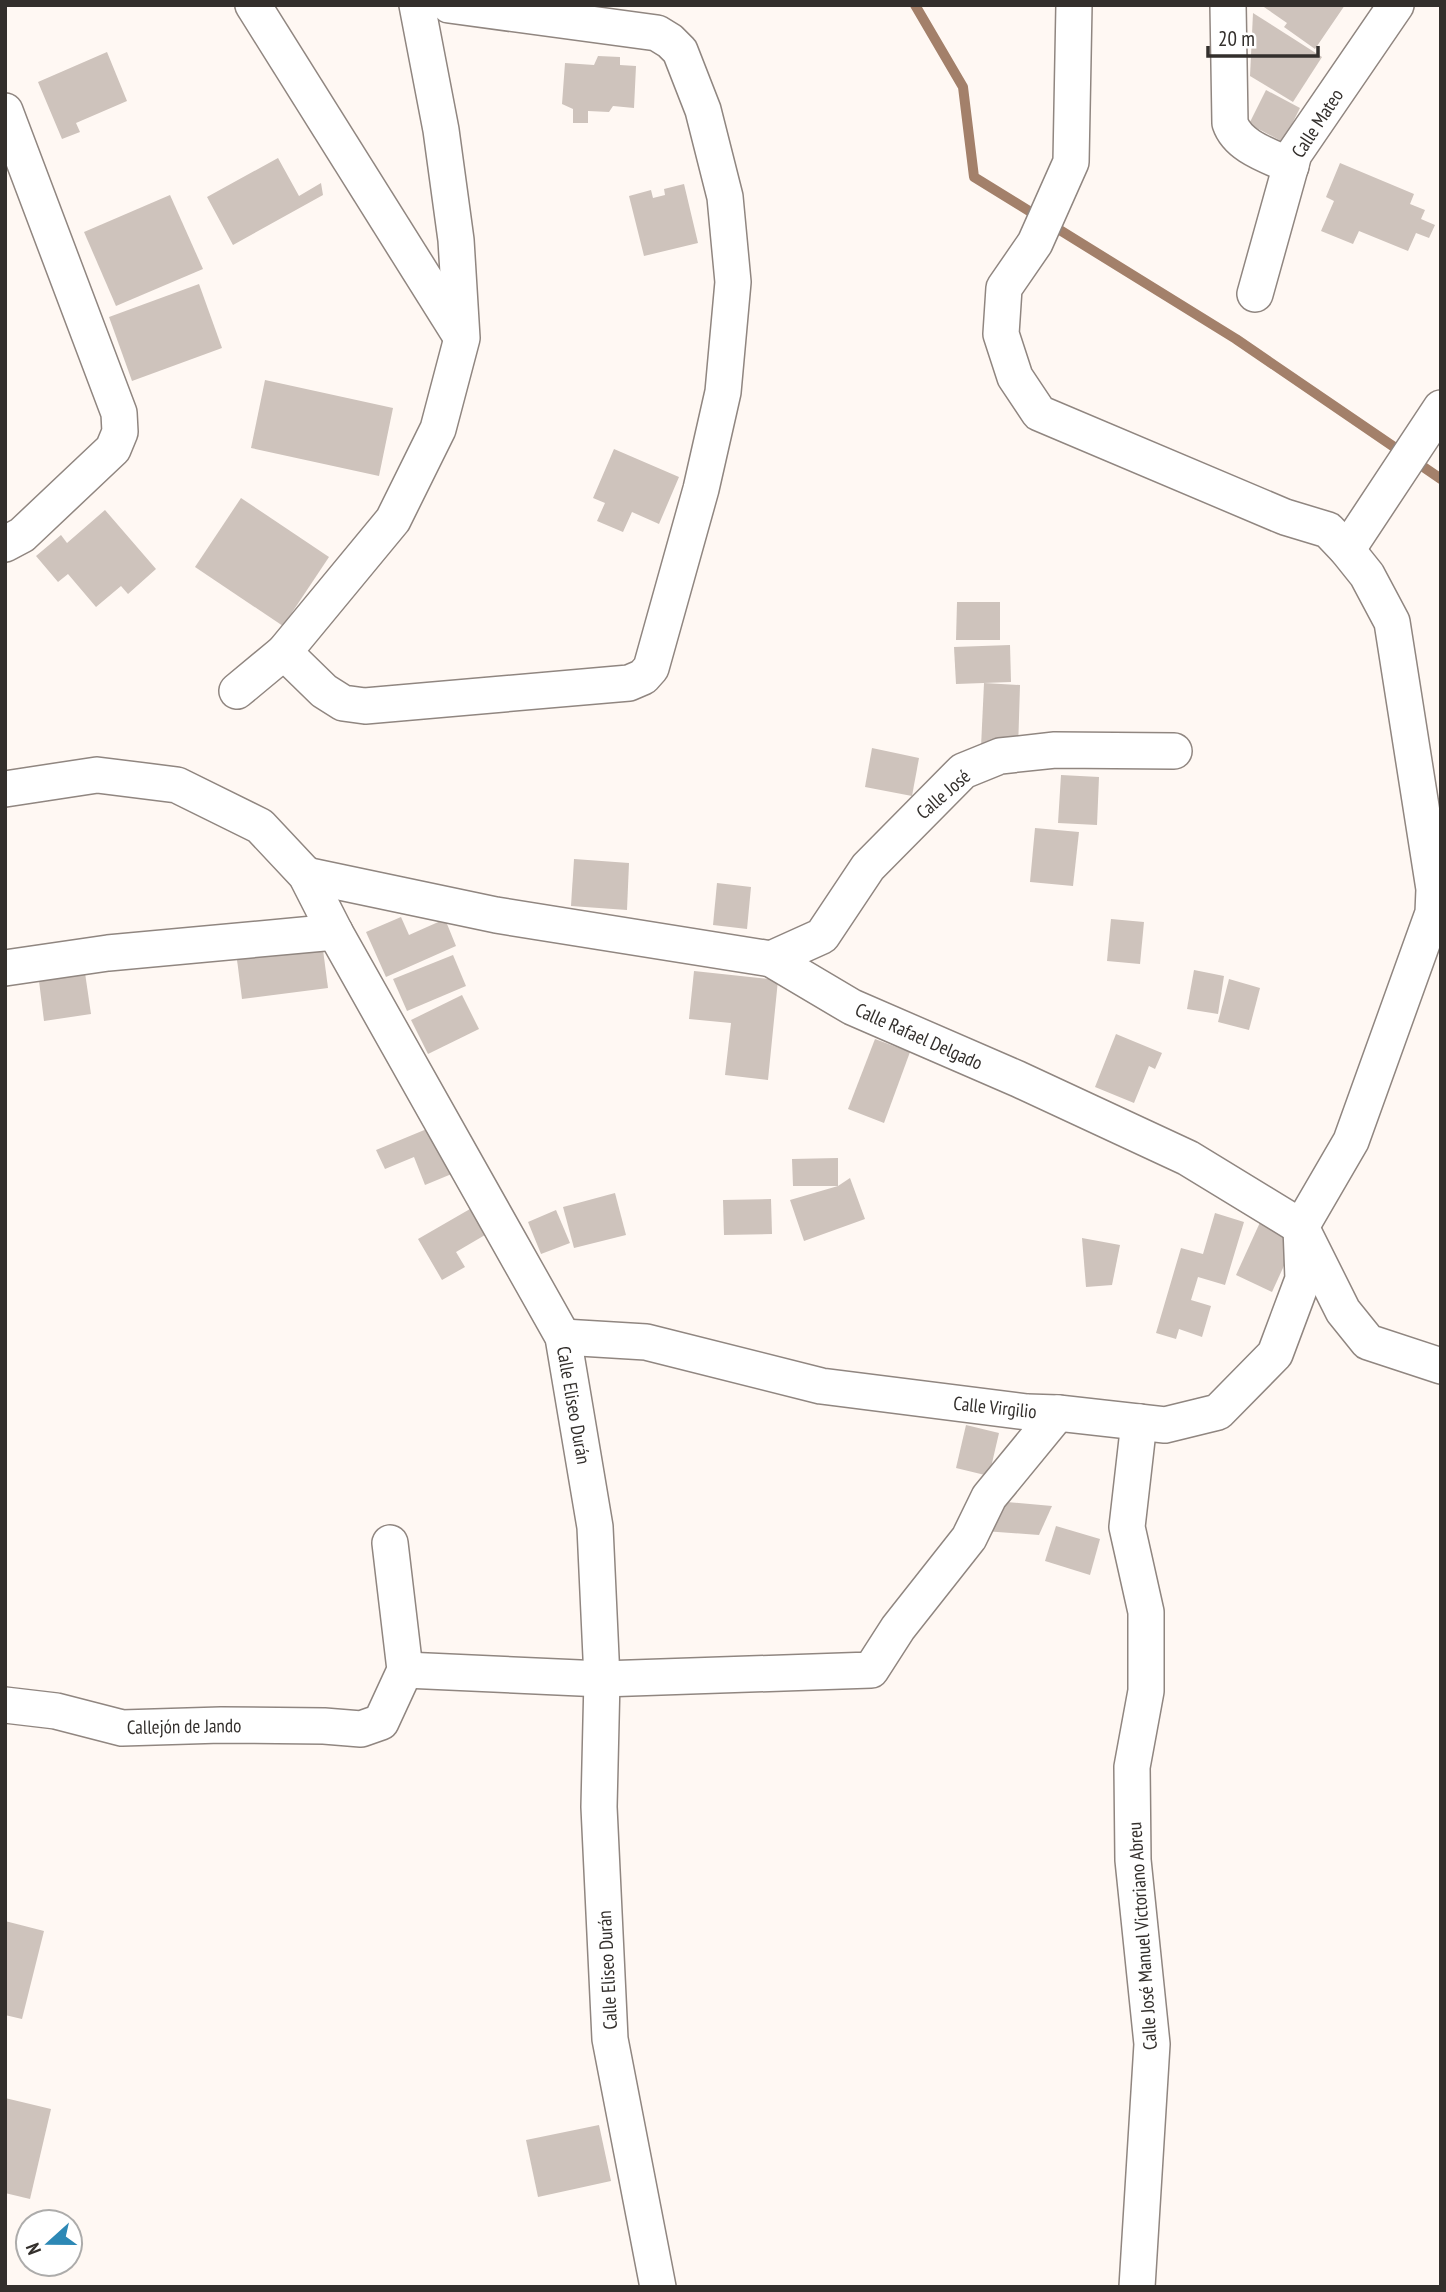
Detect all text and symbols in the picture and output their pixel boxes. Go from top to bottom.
scale bar [1208,14,1318,58]
text: 20 m [1218,25,1255,52]
street label: Calle Mateo [1286,84,1348,162]
street label: Calle José [911,764,975,824]
street label: Calle Rafael Delgado [852,997,986,1075]
street label: Calle Eliseo Durán [552,1344,596,1466]
street label: Calle Virgilio [952,1391,1038,1423]
street label: Callejón de Jando [127,1713,241,1739]
street label: Calle José Manuel Victoriano Abreu [1122,1821,1162,2051]
street label: Calle Eliseo Durán [592,1910,622,2030]
north arrow [14,2208,84,2278]
text: N [20,2240,46,2258]

